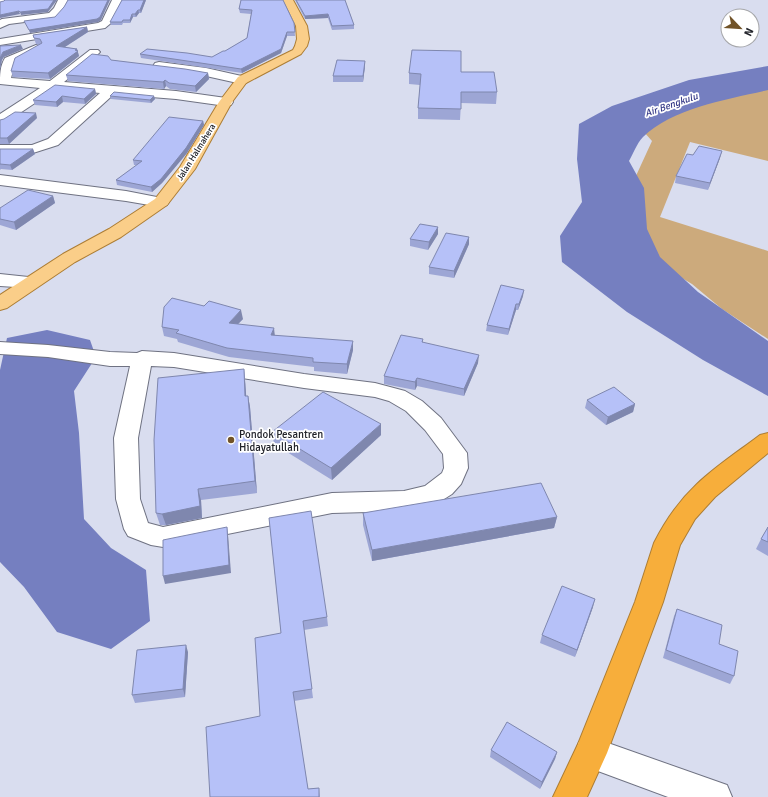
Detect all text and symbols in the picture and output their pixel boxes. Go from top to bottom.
north arrow [720,8,760,48]
text: N [741,26,756,38]
water label: Air Bengkulu [643,90,700,120]
street label: Jalan Halmahera [175,122,218,183]
place label: Pondok Pesantren Hidayatullah [239,428,323,454]
marker: Pondok Pesantren Hidayatullah [226,435,236,445]

